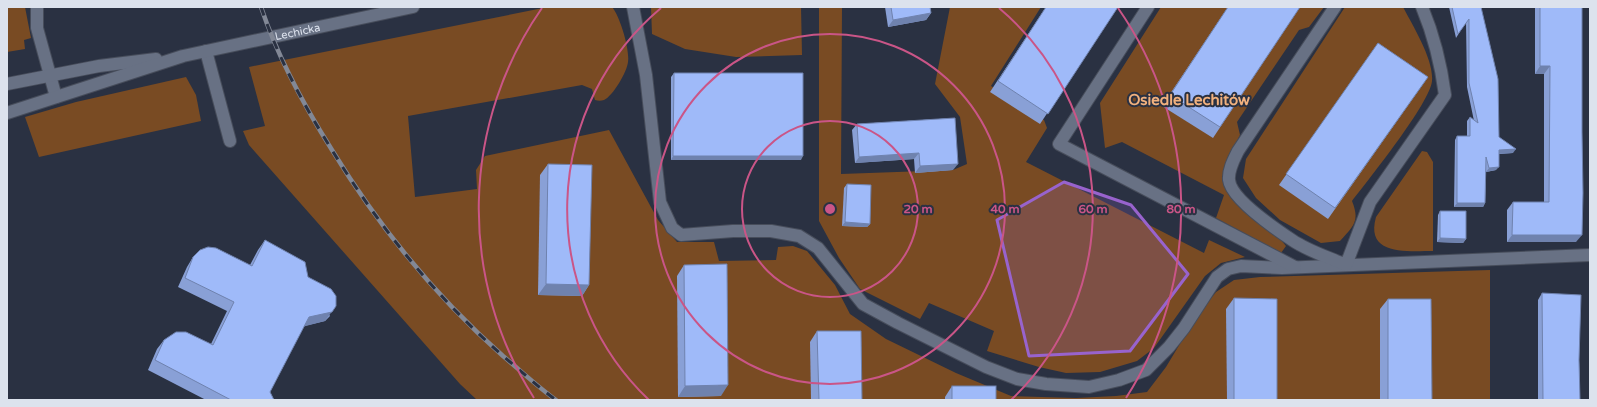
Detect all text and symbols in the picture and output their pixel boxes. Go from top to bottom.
street label: Lechicka [274,20,321,43]
district label: Osiedle Lechitów [1128,91,1250,109]
centre of rings [823,202,837,216]
text: 20 m [903,202,933,216]
text: 40 m [990,202,1020,216]
text: 60 m [1078,202,1108,216]
text: 80 m [1166,202,1196,216]

